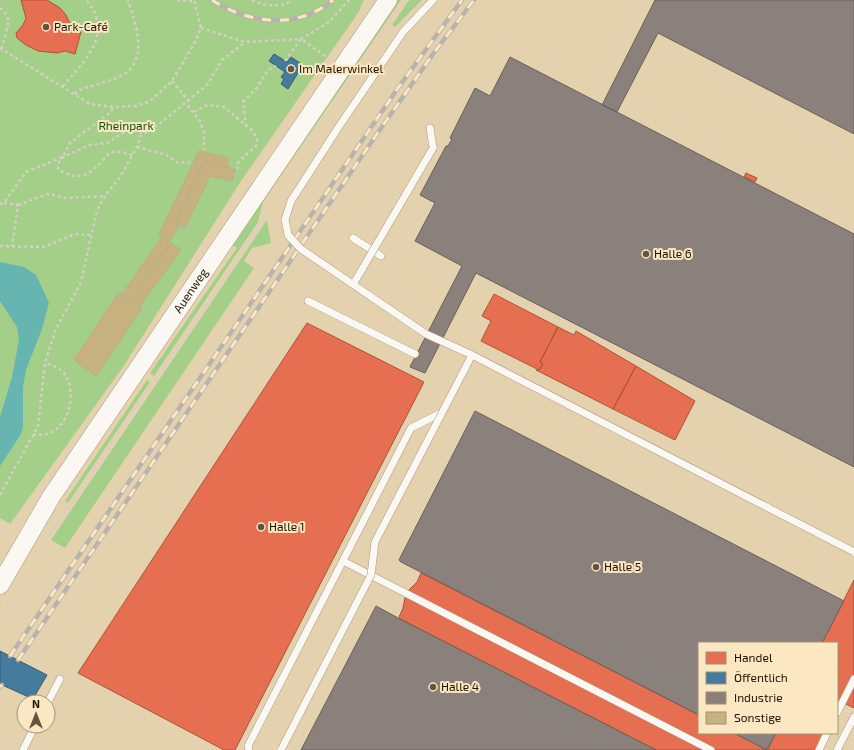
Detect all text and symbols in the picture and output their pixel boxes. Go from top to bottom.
place label: Park-Café [54,19,108,33]
marker: Park-Café [41,22,51,32]
place label: Im Malerwinkel [299,61,383,75]
marker: Im Malerwinkel [286,64,296,74]
park label: Rheinpark [98,118,154,132]
place label: Halle 6 [654,246,692,260]
marker: Halle 6 [641,249,651,259]
street label: Auenweg [170,265,210,315]
place label: Halle 1 [269,519,305,533]
marker: Halle 1 [256,522,266,532]
place label: Halle 5 [604,559,641,573]
marker: Halle 5 [591,562,601,572]
legend [698,642,838,734]
text: Handel [734,650,773,664]
text: Öffentlich [734,670,788,684]
place label: Halle 4 [441,679,479,693]
marker: Halle 4 [428,682,438,692]
text: Industrie [734,690,783,704]
north arrow [16,694,56,734]
text: N [32,697,40,710]
text: Sonstige [734,710,781,724]

